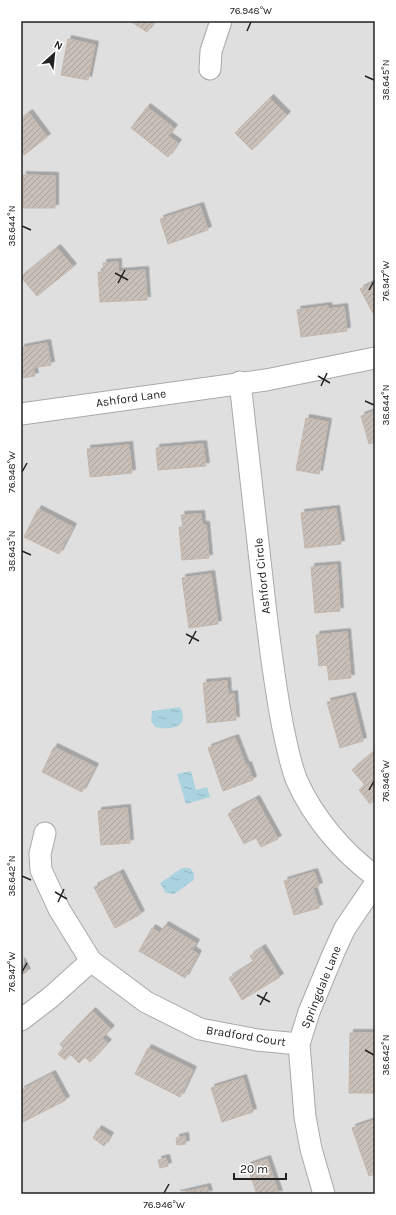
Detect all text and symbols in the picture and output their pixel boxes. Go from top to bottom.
text: 76.948°W [230,5,272,17]
north arrow [34,34,74,74]
text: N [52,38,65,53]
text: 38.645°N [380,59,392,101]
text: 38.644°N [6,206,18,246]
text: 76.947°W [380,261,392,301]
text: 38.644°N [380,385,392,425]
street label: Ashford Lane [95,386,167,410]
text: 76.948°W [6,451,18,493]
text: 38.643°N [6,530,18,572]
street label: Ashford Circle [251,537,273,615]
text: 76.946°W [380,760,392,802]
text: 38.642°N [6,855,18,897]
street label: Springdale Lane [298,944,344,1030]
text: 76.947°W [6,952,18,992]
street label: Bradford Court [205,1023,287,1049]
text: 38.642°N [380,1034,392,1076]
scale bar [234,1155,286,1181]
text: 20 m [240,1162,268,1176]
text: 76.946°W [143,1199,185,1211]

